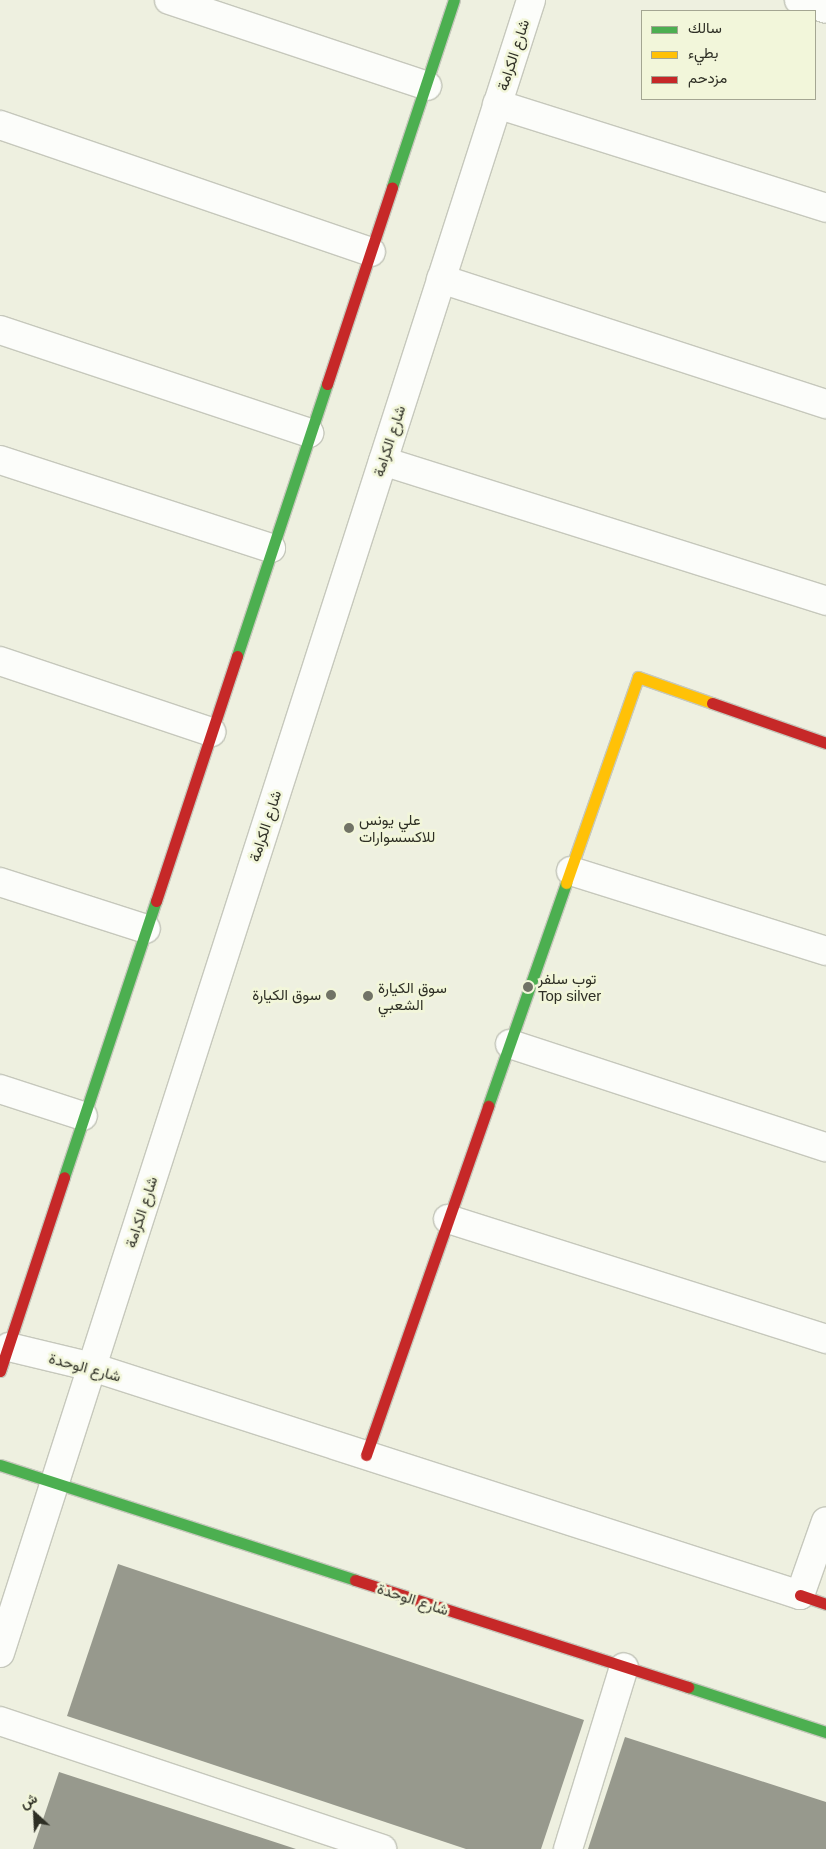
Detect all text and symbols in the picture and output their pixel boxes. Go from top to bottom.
legend [641,10,816,100]
street label: شارع الكرامة [493,17,533,93]
text: سالك [688,19,722,36]
text: بطيء [688,44,718,61]
text: مزدحم [688,69,727,86]
street label: شارع الكرامة [369,403,409,479]
street label: شارع الكرامة [245,788,285,864]
place label: علي يونس للاكسسوارات [359,810,435,845]
marker: علي يونس للاكسسوارات [343,822,355,834]
place label: توب سلفر Top silver [538,969,601,1004]
place label: سوق الكيارة الشعبي [378,978,447,1013]
marker: توب سلفر Top silver [522,981,534,993]
place label: سوق الكيارة [252,986,321,1004]
marker: سوق الكيارة [325,989,337,1001]
marker: سوق الكيارة الشعبي [362,990,374,1002]
street label: شارع الكرامة [121,1174,161,1250]
street label: شارع الوحدة [47,1349,123,1385]
street label: شارع الوحدة [375,1579,451,1619]
north arrow [10,1789,60,1839]
text: ش [18,1790,40,1811]

